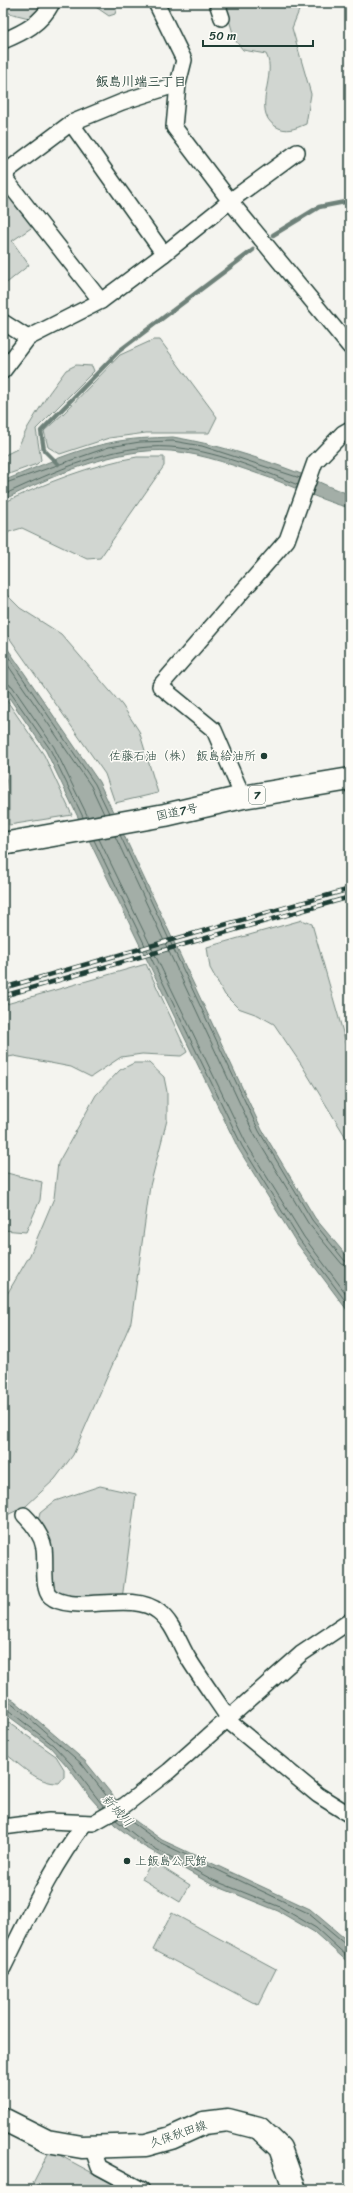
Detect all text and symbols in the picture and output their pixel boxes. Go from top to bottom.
scale bar [203,22,313,48]
text: 50 m [209,25,236,47]
district label: 飯島川端三丁目 [95,70,187,93]
place label: 佐藤石油（株） 飯島給油所 [109,745,256,767]
marker: 佐藤石油（株） 飯島給油所 [259,751,269,761]
road number: 7 [249,786,265,804]
street label: 国道7号 [154,797,200,827]
water label: 新城川 [96,1788,139,1832]
place label: 上飯島公民館 [135,1850,207,1872]
marker: 上飯島公民館 [122,1856,132,1866]
street label: 久保秋田線 [146,2114,210,2154]

